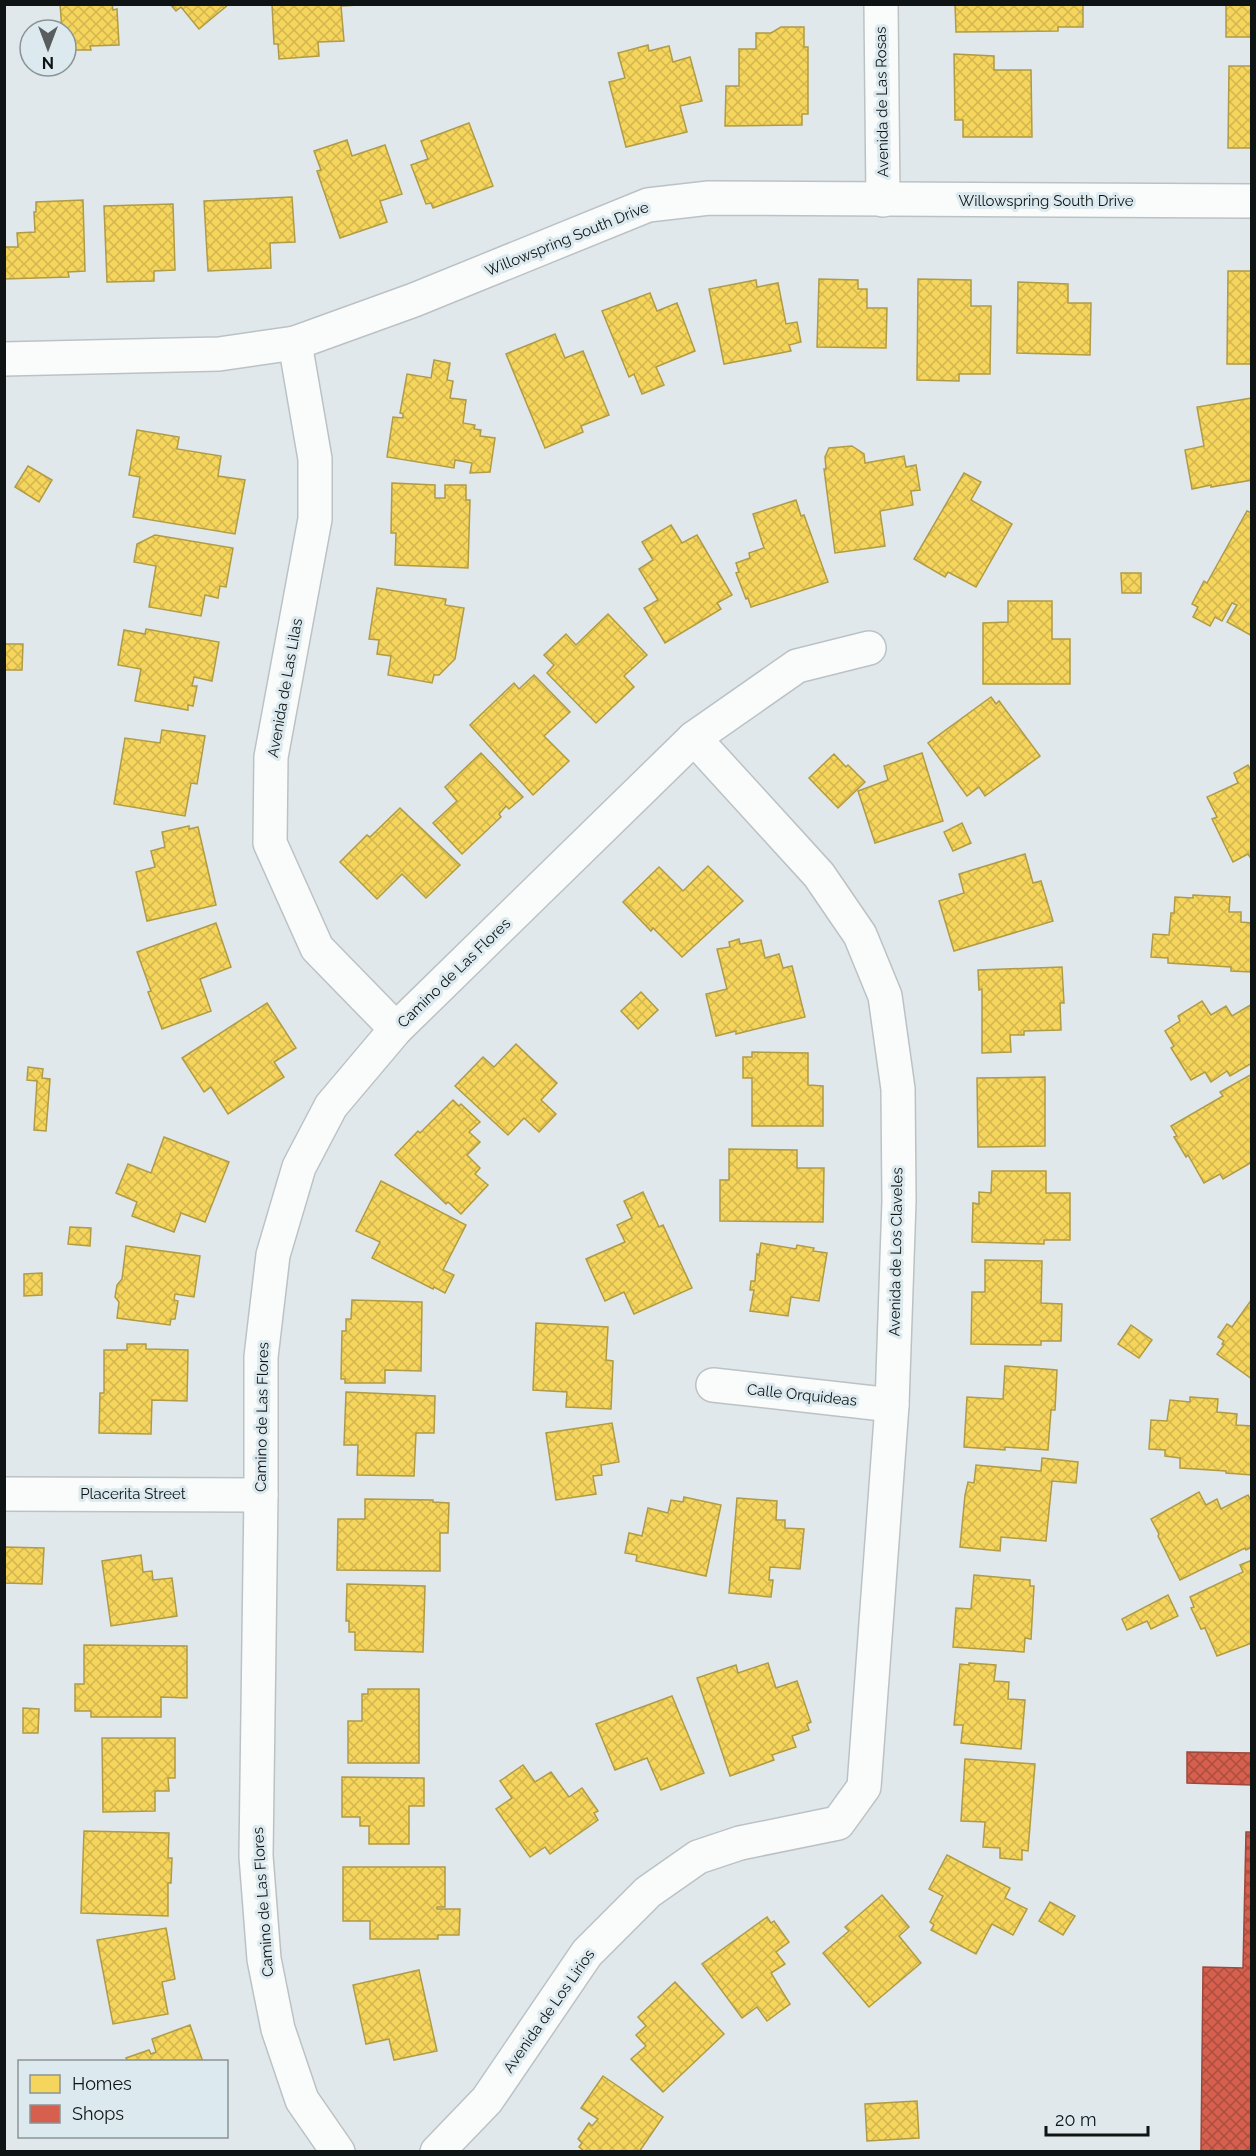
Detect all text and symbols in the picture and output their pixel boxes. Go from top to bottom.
north arrow [18,18,78,78]
street label: Avenida de Las Rosas [872,27,892,177]
text: N [42,53,54,72]
street label: Willowspring South Drive [959,192,1134,210]
street label: Willowspring South Drive [483,198,652,280]
street label: Avenida de Las Lilas [264,617,306,759]
street label: Camino de Las Flores [394,914,514,1032]
street label: Avenida de Los Claveles [886,1167,906,1337]
street label: Camino de Las Flores [252,1342,272,1492]
street label: Calle Orquideas [746,1380,858,1410]
street label: Placerita Street [80,1485,186,1503]
street label: Camino de Las Flores [249,1827,277,1977]
street label: Avenida de Los Lirios [500,1946,598,2076]
legend [18,2060,228,2138]
text: Homes [72,2073,132,2094]
scale bar [1046,2099,1148,2137]
text: Shops [72,2103,124,2124]
text: 20 m [1055,2109,1097,2130]

